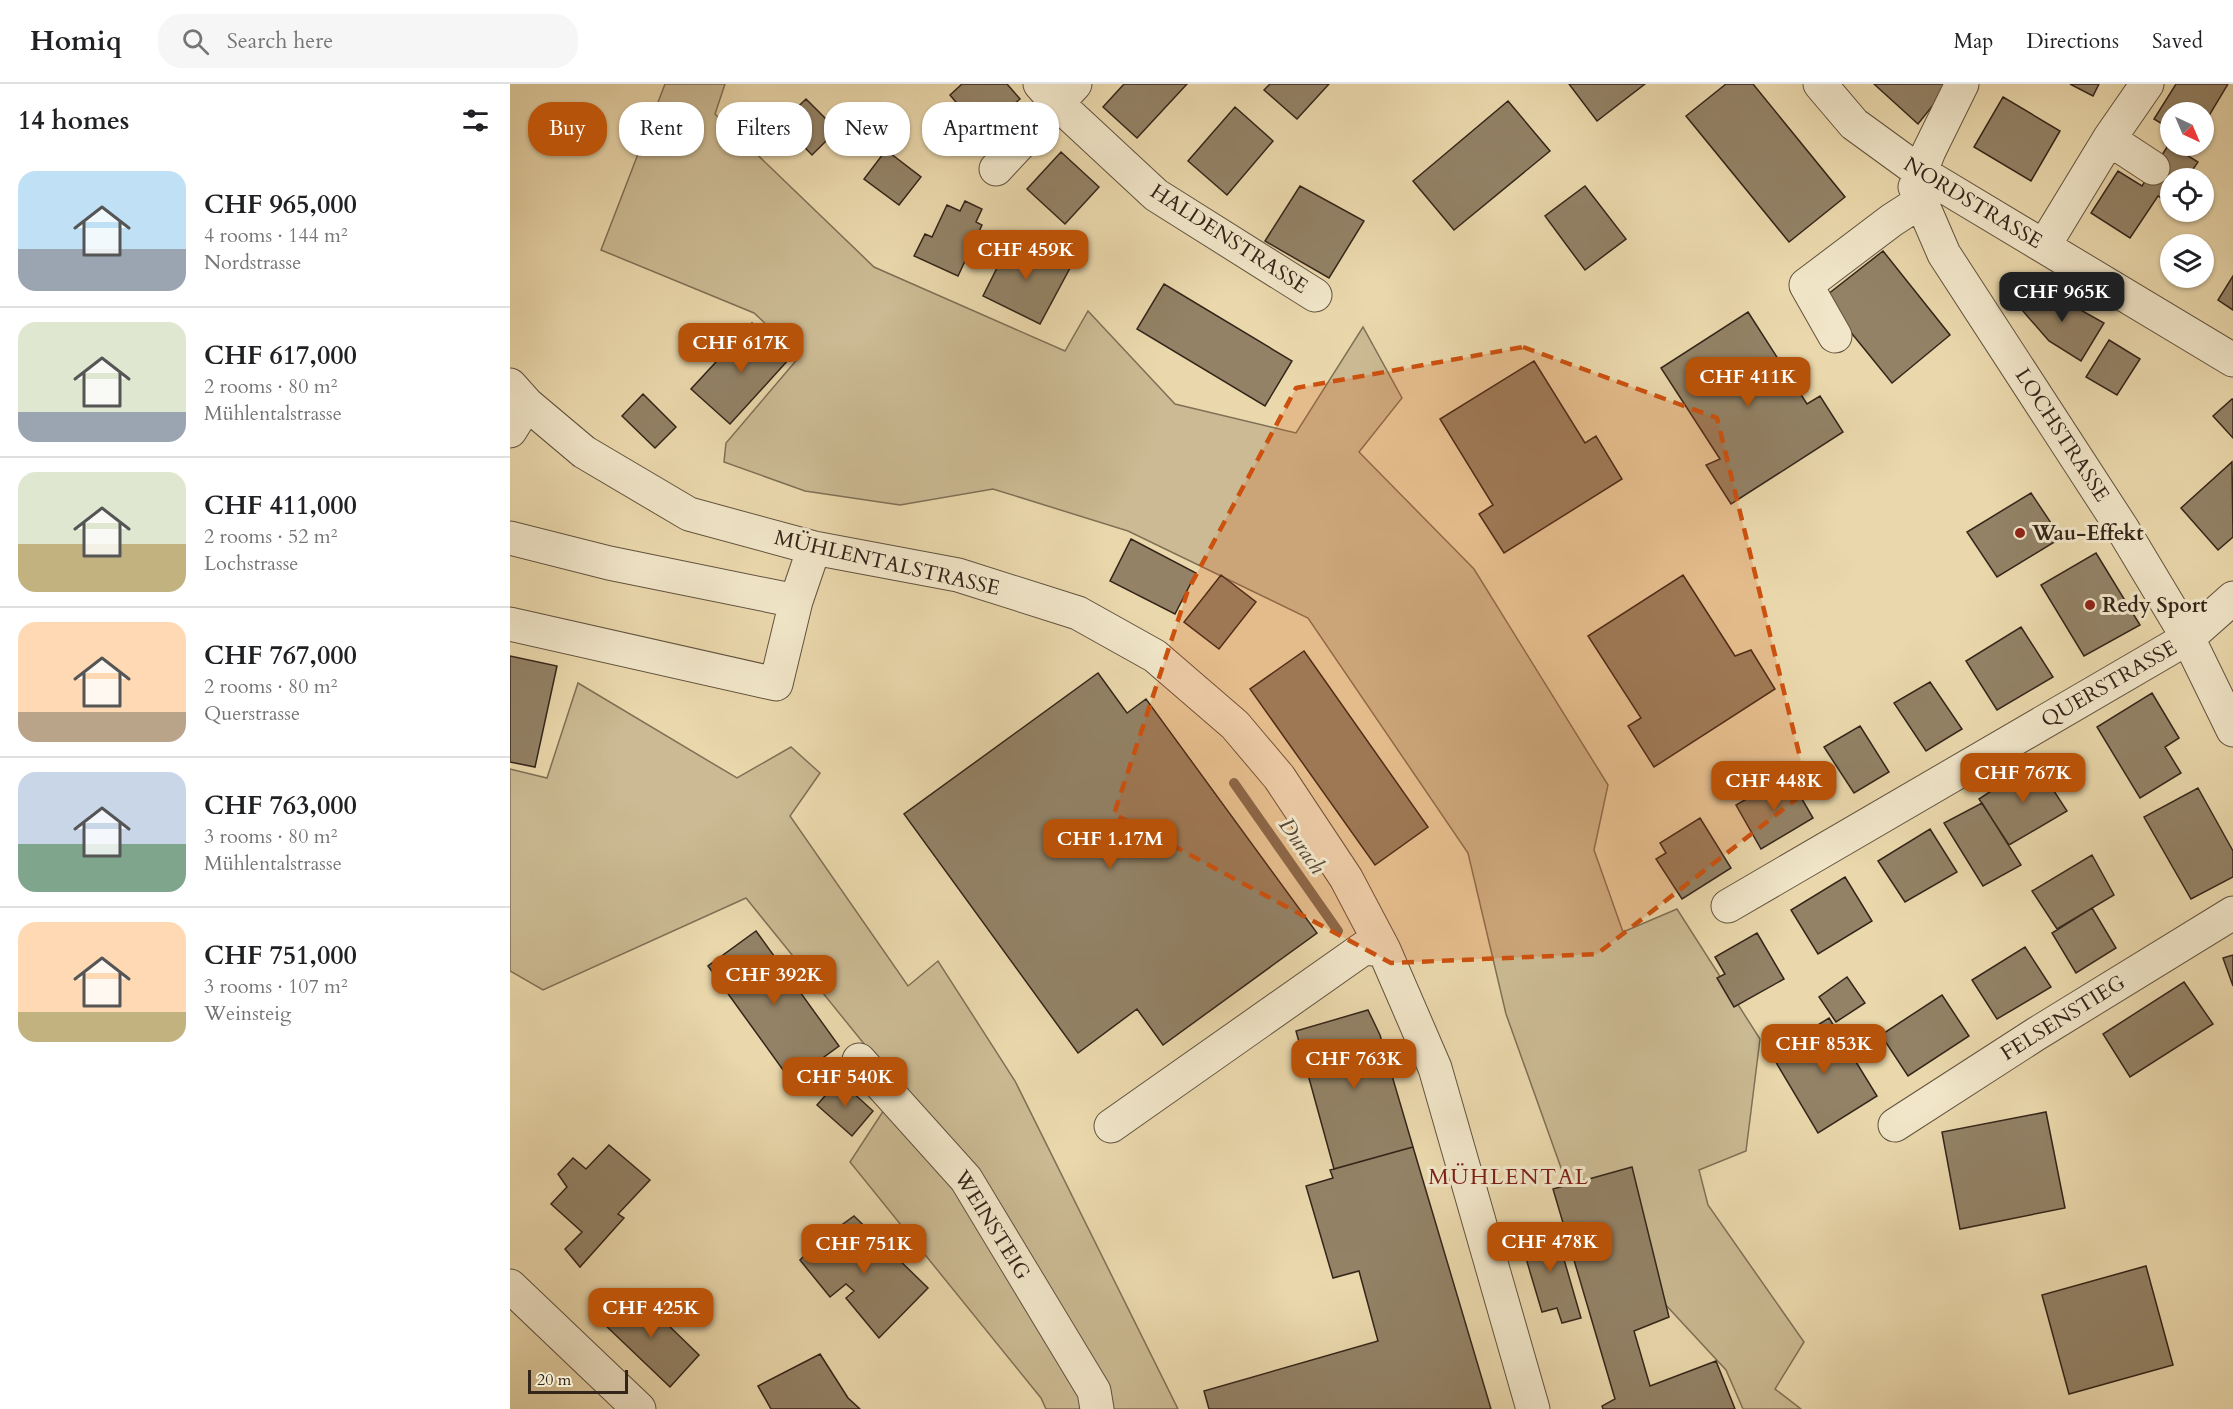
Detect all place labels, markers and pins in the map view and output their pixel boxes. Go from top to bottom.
pin: CHF 459K [964,230,1088,281]
pin: CHF 965K [2000,272,2124,323]
pin: CHF 617K [679,323,803,374]
pin: CHF 411K [1686,357,1810,408]
place label: Wau-Effekt [2031,519,2144,548]
marker: Wau-Effekt [2013,526,2027,540]
place label: Redy Sport [2102,591,2208,620]
marker: Redy Sport [2083,598,2097,612]
pin: CHF 767K [1961,753,2085,804]
pin: CHF 448K [1712,761,1836,812]
pin: CHF 1.17M [1041,819,1179,870]
pin: CHF 392K [712,955,836,1006]
pin: CHF 853K [1762,1024,1886,1075]
pin: CHF 763K [1292,1039,1416,1090]
pin: CHF 540K [783,1057,907,1108]
pin: CHF 478K [1488,1222,1612,1273]
pin: CHF 751K [802,1224,926,1275]
pin: CHF 425K [589,1288,713,1339]

